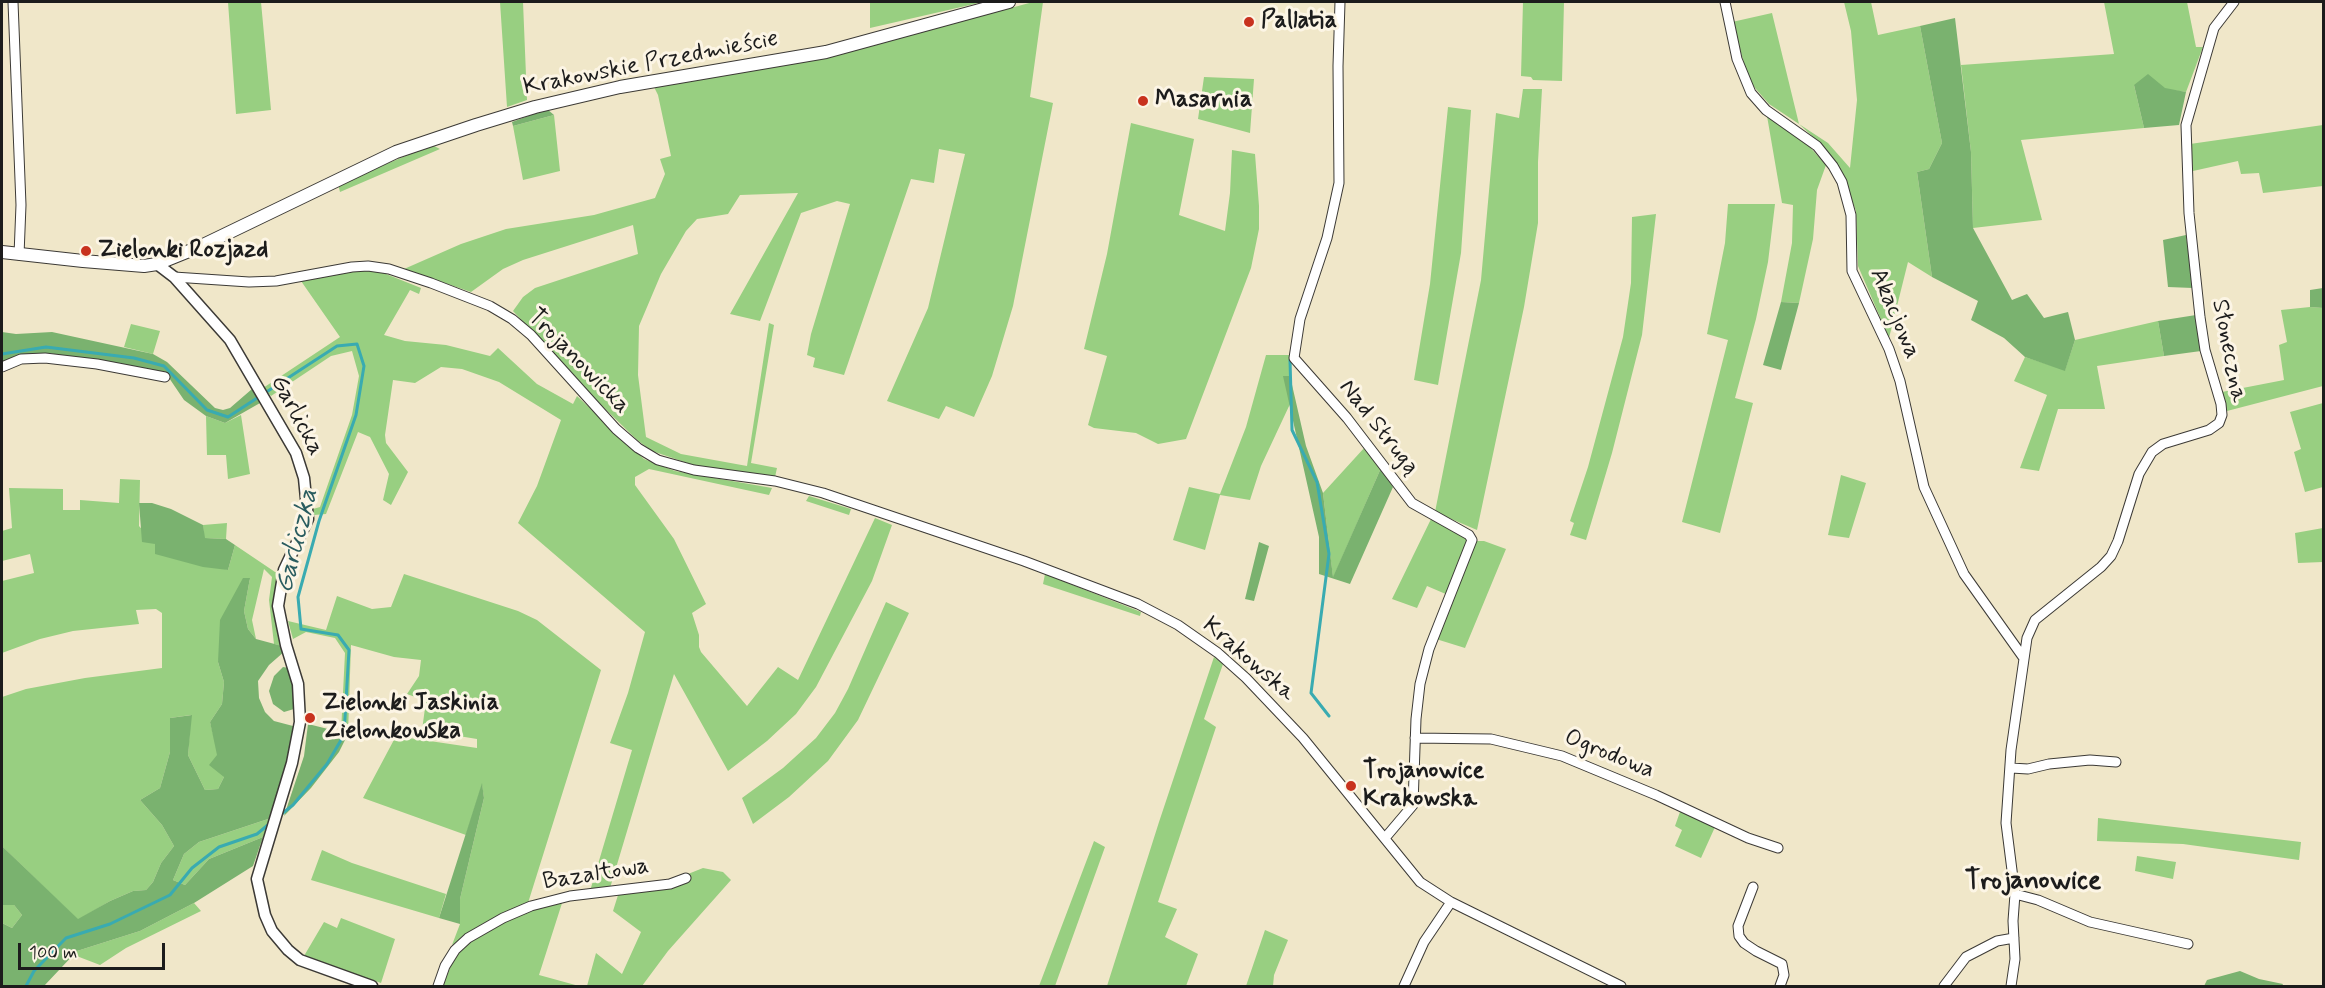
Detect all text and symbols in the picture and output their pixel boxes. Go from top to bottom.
place label: Pallatia [1261,8,1337,36]
marker: Pallatia [1242,15,1256,29]
street label: Krakowskie Przedmieście [521,25,781,103]
place label: Masarnia [1155,87,1252,115]
marker: Masarnia [1136,94,1150,108]
place label: Zielonki Rozjazd [98,237,268,265]
marker: Zielonki Rozjazd [79,244,93,258]
street label: Akacjowa [1862,264,1926,364]
street label: Słoneczna [2204,297,2252,405]
street label: Trojanowicka [521,303,635,421]
street label: Garlicka [263,371,329,461]
street label: Nad Strugą [1332,374,1424,482]
water label: Garliczka [270,486,326,596]
street label: Krakowska [1196,612,1300,708]
place label: Zielonki Jaskinia Zielonkowska [322,690,499,746]
marker: Zielonki Jaskinia Zielonkowska [303,711,317,725]
street label: Ogrodowa [1560,724,1658,786]
place label: Trojanowice Krakowska [1363,758,1484,814]
marker: Trojanowice Krakowska [1344,779,1358,793]
street label: Bazaltowa [541,852,651,898]
district label: Trojanowice [1965,866,2101,898]
scale bar [21,931,168,969]
text: 100 m [29,941,77,965]

